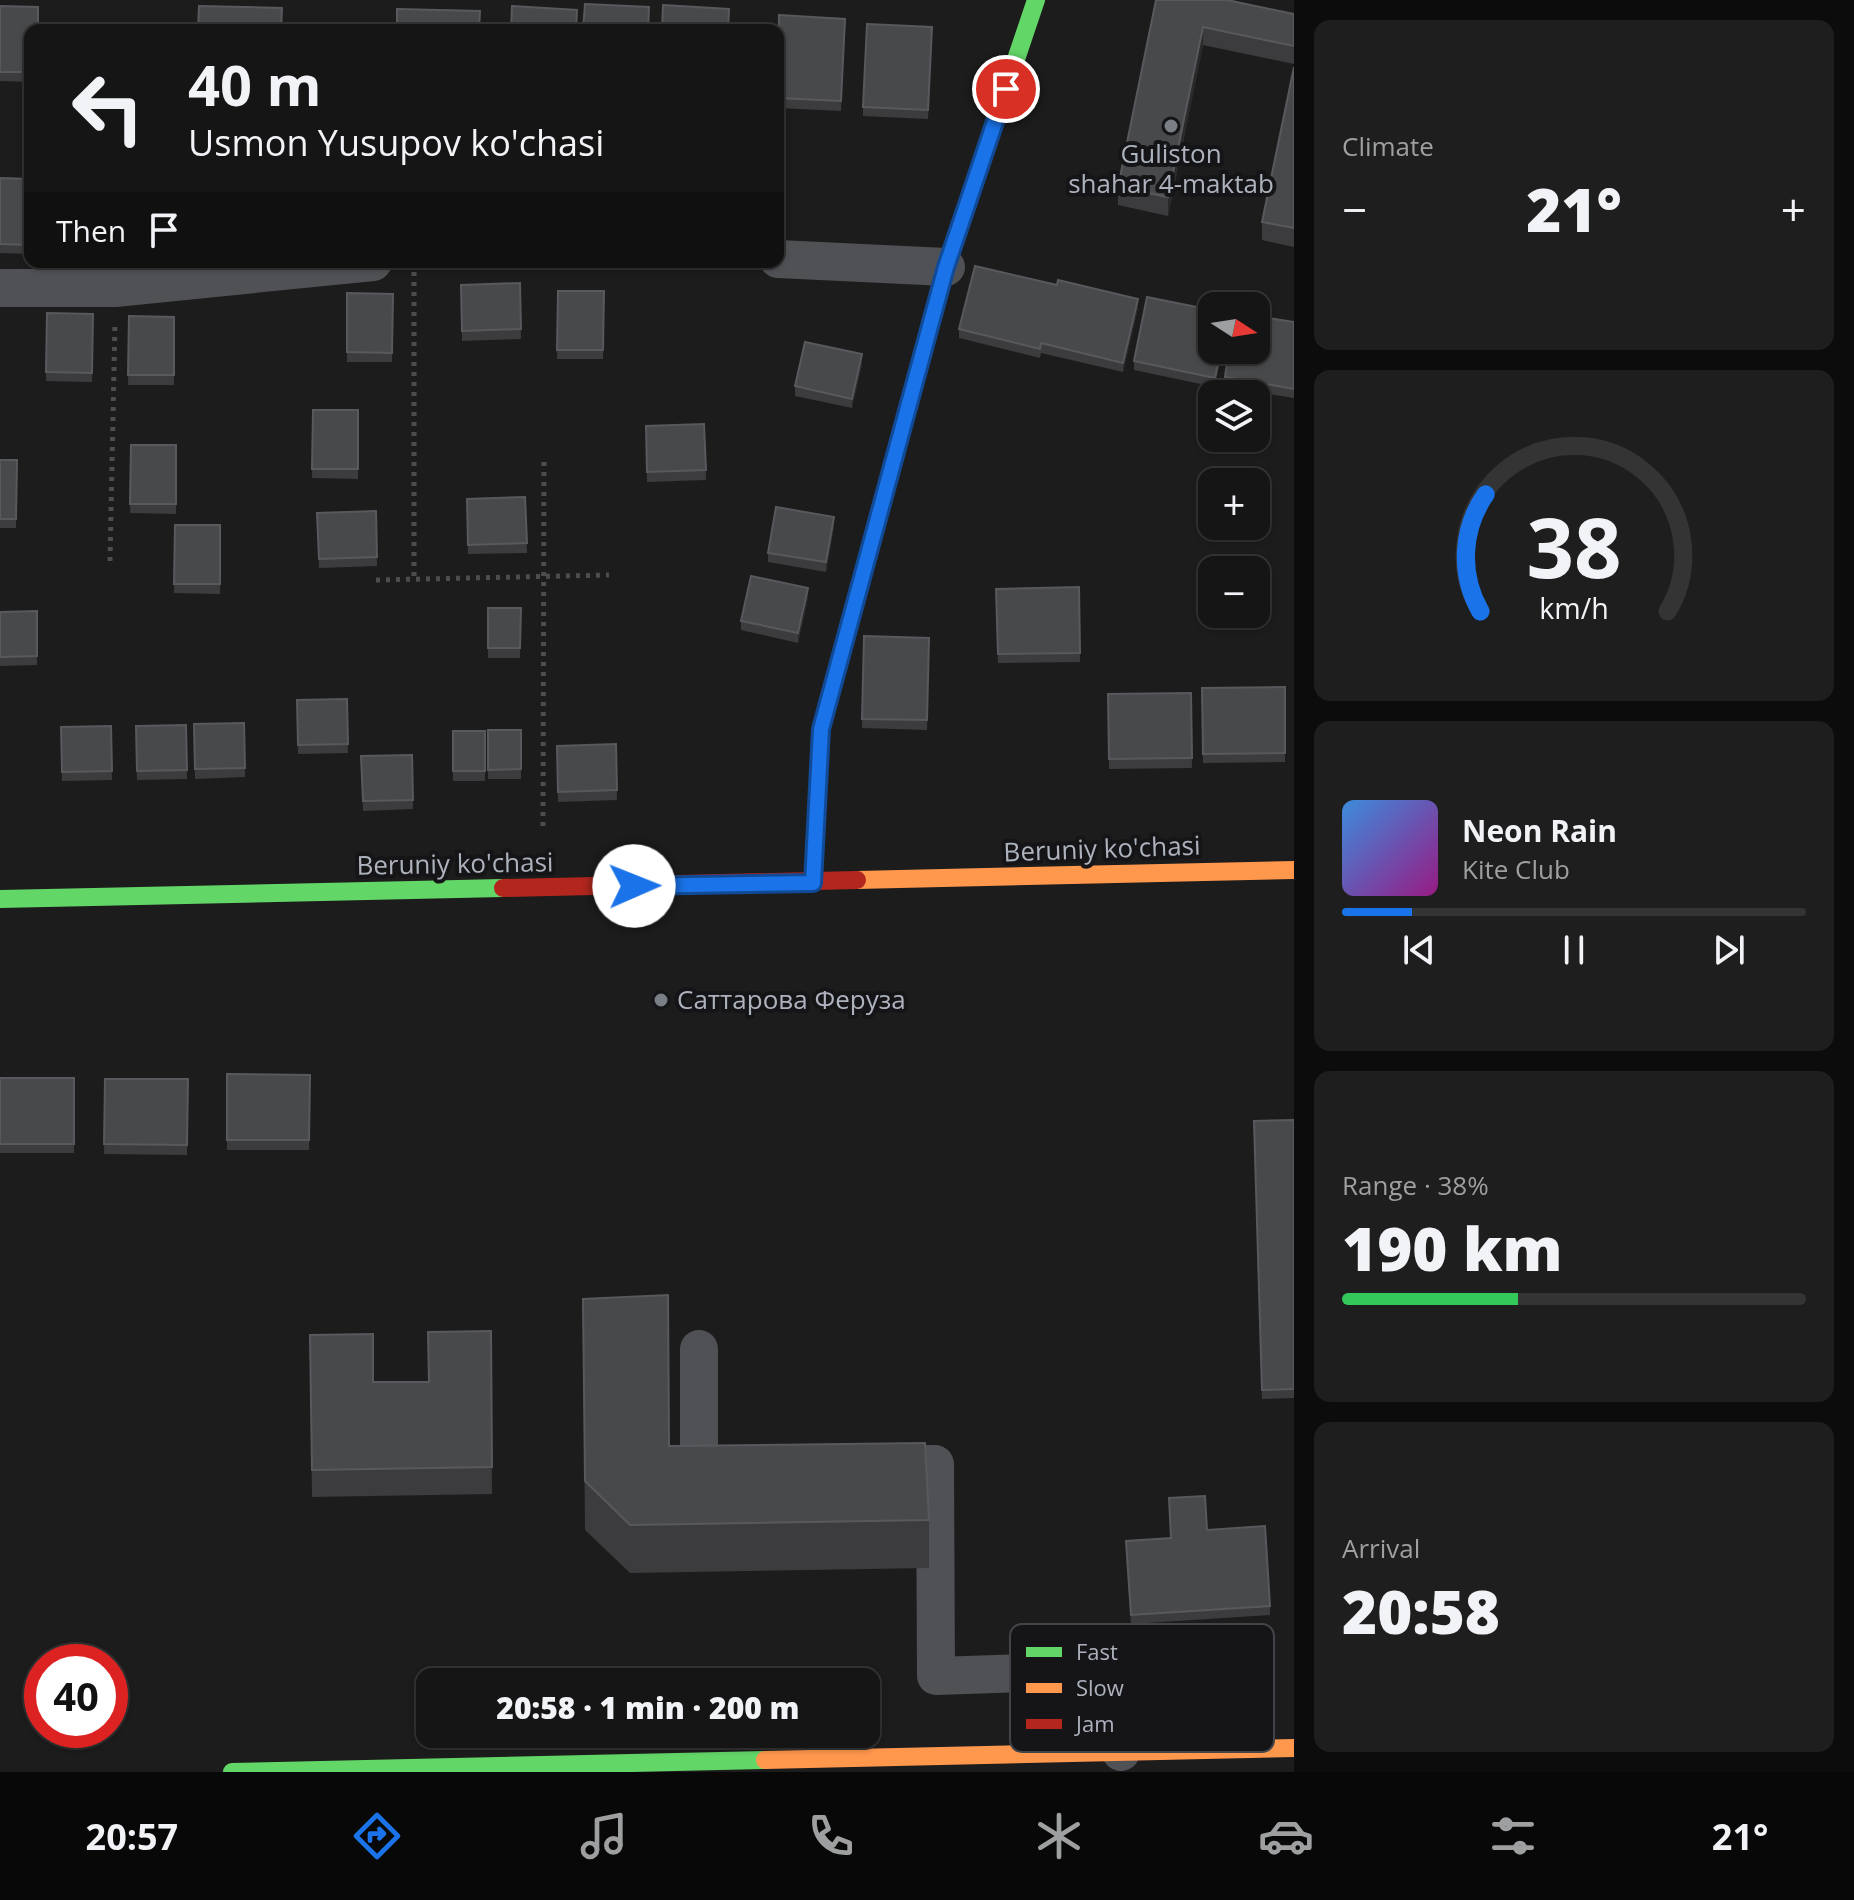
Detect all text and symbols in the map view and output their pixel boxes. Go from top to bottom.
text: 40 m [188,46,322,122]
pin [972,55,1040,123]
icon: left [56,56,160,160]
icon: arrive [984,67,1028,111]
marker: Guliston shahar 4-maktab [1162,117,1180,135]
text: Usmon Yusupov ko'chasi [188,118,604,167]
text: Climate [1342,128,1434,164]
place label: Guliston shahar 4-maktab [1068,135,1274,201]
text: 21° [1526,168,1622,250]
text: − [1342,179,1367,239]
text: + [1781,179,1806,239]
icon: arrive [142,208,186,252]
text: Then [56,210,126,251]
north arrow [1198,292,1270,364]
map controls [1198,292,1270,628]
button: layers [1198,380,1270,452]
button: + [1198,468,1270,540]
text: 38 [1526,488,1622,601]
button: − [1198,556,1270,628]
text: km/h [1539,588,1609,627]
text: Neon Rain [1462,810,1617,851]
street label: Beruniy ko'chasi [1003,827,1201,869]
street label: Beruniy ko'chasi [356,843,554,883]
position arrow [592,844,676,928]
text: Kite Club [1462,851,1570,887]
icon: previous [1397,928,1441,972]
icon: pause [1552,928,1596,972]
icon: next [1707,928,1751,972]
place label: Саттарова Феруза [677,981,906,1017]
marker: Саттарова Феруза [652,991,670,1009]
text: Range · 38% [1342,1167,1489,1203]
text: 190 km [1342,1207,1563,1289]
text: Arrival [1342,1530,1420,1566]
text: 20:58 [1342,1570,1500,1652]
legend [1010,1624,1274,1752]
text: Fast [1076,1636,1118,1666]
speed limit sign: 40 [24,1644,128,1748]
text: Slow [1076,1672,1124,1702]
text: 20:58 · 1 min · 200 m [496,1687,800,1728]
text: Jam [1074,1708,1115,1738]
icon: directions [349,1808,405,1864]
icon: music [576,1808,632,1864]
icon: phone [803,1808,859,1864]
icon: climate [1031,1808,1087,1864]
icon: car [1258,1808,1314,1864]
icon: filters [1485,1808,1541,1864]
text: 20:57 [86,1812,178,1861]
text: 21° [1712,1812,1768,1861]

